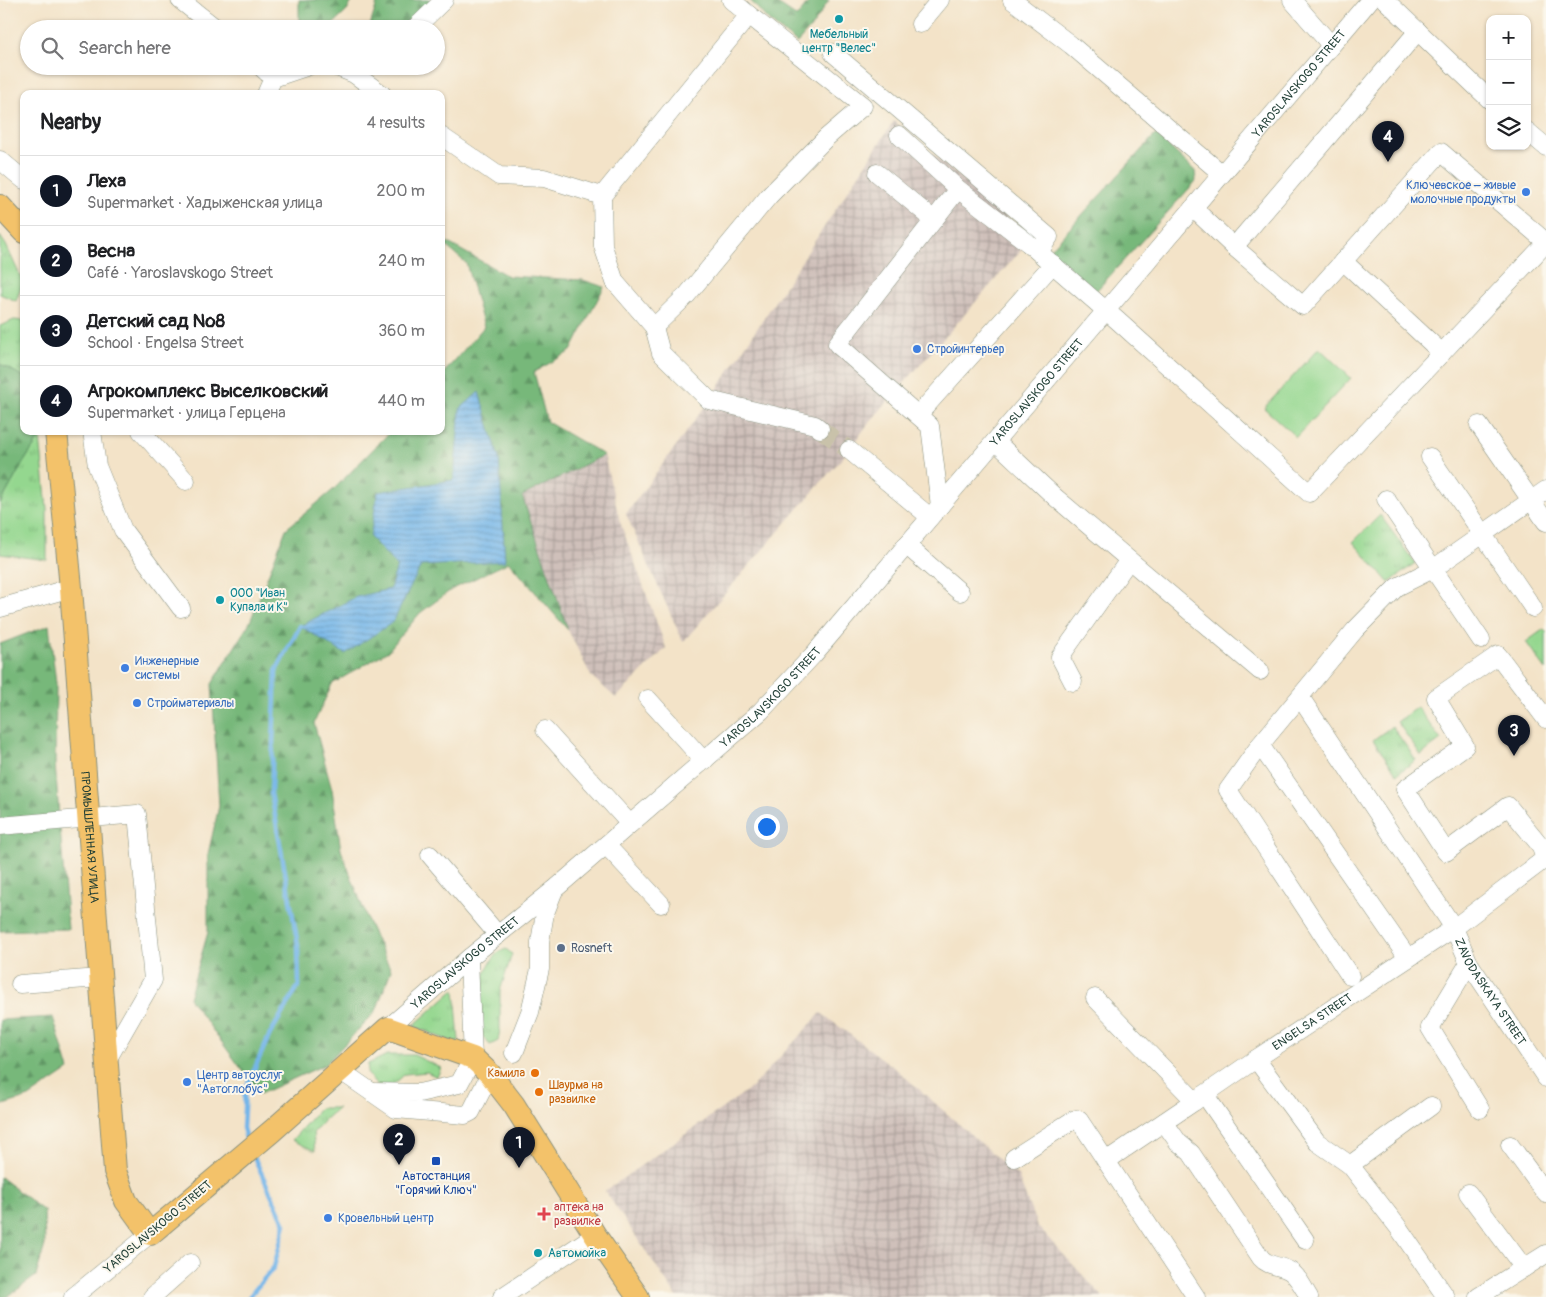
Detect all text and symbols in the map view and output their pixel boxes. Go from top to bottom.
marker: Мебельный центр "Велес" [833,13,845,25]
map controls [1486,15,1531,150]
button: + [1486,15,1531,60]
search box [20,20,445,75]
place label: Мебельный центр "Велес" [802,27,876,56]
street label: YAROSLAVSKOGO STREET [1248,27,1349,141]
icon: search [38,34,66,62]
text: Search here [78,36,171,60]
button: − [1486,60,1531,105]
button: layers [1486,105,1531,150]
text: Nearby [40,109,101,136]
text: 4 results [367,113,425,133]
pin: 4 [1372,121,1404,162]
text: Леха [87,169,126,193]
place label: Ключевское – живые молочные продукты [1406,178,1516,207]
text: 1 [53,181,59,201]
text: 200 m [377,181,425,201]
marker: Ключевское – живые молочные продукты [1520,186,1532,198]
text: Supermarket · Хадыженская улица [87,193,323,213]
text: Весна [87,239,135,263]
text: 2 [52,251,60,271]
text: 240 m [378,251,425,271]
text: Café · Yaroslavskogo Street [87,263,273,283]
text: Детский сад №8 [87,309,225,333]
text: 3 [52,321,60,341]
text: 360 m [378,321,425,341]
text: School · Engelsa Street [87,333,244,353]
street label: YAROSLAVSKOGO STREET [986,335,1087,450]
place label: Стройинтерьер [927,342,1005,357]
marker: Стройинтерьер [911,343,923,355]
text: Агрокомплекс Выселковский [87,379,329,403]
text: 4 [51,391,61,411]
text: 440 m [378,391,425,411]
text: Supermarket · улица Герцена [87,403,286,423]
place label: ООО "Иван Купала и К" [230,586,288,615]
marker: ООО "Иван Купала и К" [214,594,226,606]
street label: YAROSLAVSKOGO STREET [716,644,824,751]
place label: Инженерные системы [135,654,199,683]
marker: Инженерные системы [119,662,131,674]
place label: Стройматериалы [147,696,235,711]
marker: Стройматериалы [131,697,143,709]
pin: 3 [1498,715,1530,756]
street label: ПРОМЫШЛЕННАЯ УЛИЦА [77,771,102,904]
your location [754,814,780,840]
street label: YAROSLAVSKOGO STREET [407,913,522,1013]
street label: ZAVODASKAYA STREET [1452,936,1529,1048]
place label: Rosneft [571,941,612,956]
marker: Rosneft [555,942,567,954]
street label: ENGELSA STREET [1269,990,1355,1054]
place label: Камила [487,1066,525,1081]
marker: Камила [529,1067,541,1079]
place label: Центр автоуслуг "Автоглобус" [197,1068,282,1097]
marker: Центр автоуслуг "Автоглобус" [181,1076,193,1088]
place label: Шаурма на развилке [549,1078,603,1107]
marker: Шаурма на развилке [533,1086,545,1098]
pin: 2 [383,1124,415,1165]
pin: 1 [503,1127,535,1168]
marker: Автостанция "Горячий Ключ" [430,1155,442,1167]
place label: Автостанция "Горячий Ключ" [395,1169,477,1198]
street label: YAROSLAVSKOGO STREET [100,1177,215,1277]
place label: аптека на развилке [554,1200,604,1229]
marker: аптека на развилке [538,1208,550,1220]
place label: Кровельный центр [338,1211,434,1226]
marker: Кровельный центр [322,1212,334,1224]
place label: Автомойка [548,1246,606,1261]
marker: Автомойка [532,1247,544,1259]

